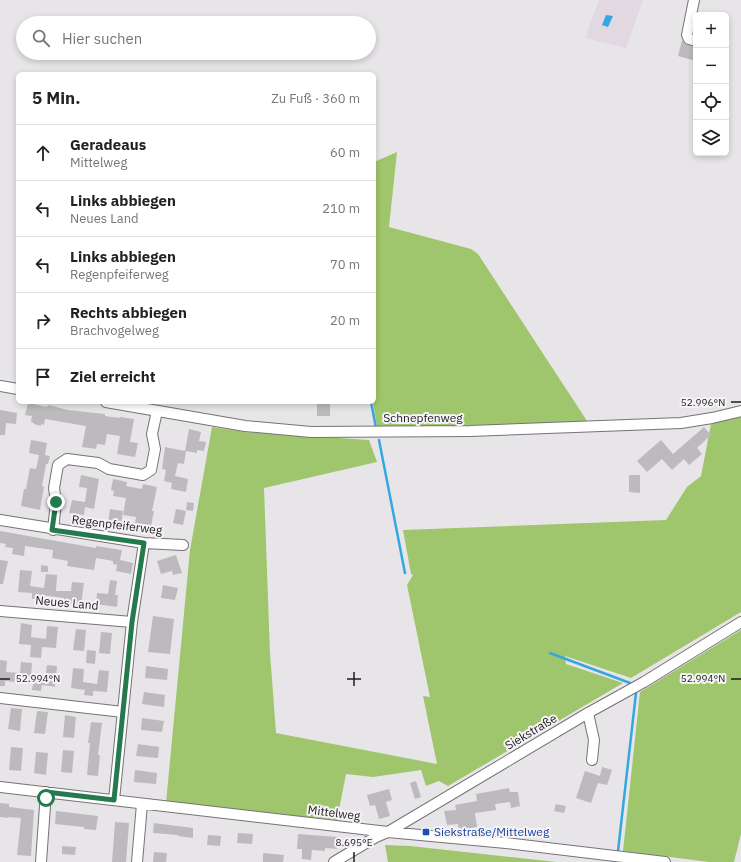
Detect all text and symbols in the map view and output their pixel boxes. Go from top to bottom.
map controls [693,12,729,156]
button: + [693,12,729,48]
search box [16,16,376,60]
icon: search [30,27,52,49]
text: Hier suchen [62,29,142,48]
button: − [693,48,729,84]
button: locate [693,84,729,120]
text: 5 Min. [32,87,80,109]
text: Zu Fuß · 360 m [271,90,360,107]
button: layers [693,120,729,156]
text: Geradeaus [70,135,146,154]
icon: ahead [32,142,54,164]
text: 60 m [330,144,360,161]
text: Mittelweg [70,154,127,171]
text: Links abbiegen [70,191,176,210]
icon: left [32,198,54,220]
text: 210 m [322,200,360,217]
text: Neues Land [70,210,139,227]
text: Links abbiegen [70,247,176,266]
icon: left [32,254,54,276]
text: 70 m [330,256,360,273]
text: Regenpfeiferweg [70,266,169,283]
text: Rechts abbiegen [70,303,187,322]
icon: right [32,310,54,332]
text: 20 m [330,312,360,329]
text: Brachvogelweg [70,322,159,339]
icon: arrive [32,366,54,388]
text: Ziel erreicht [70,367,156,386]
text: 52.996°N [681,396,725,409]
street label: Schnepfenweg [383,410,463,425]
route end [47,493,65,511]
street label: Regenpfeiferweg [71,512,164,538]
street label: Neues Land [35,592,99,613]
text: 52.994°N [16,672,60,685]
text: 52.994°N [681,672,725,685]
street label: Siekstraße [502,710,560,753]
route start [37,789,55,807]
street label: Mittelweg [307,802,362,823]
place label: Siekstraße/Mittelweg [434,824,550,839]
marker: Siekstraße/Mittelweg [421,827,431,837]
text: 8.695°E [335,836,373,849]

